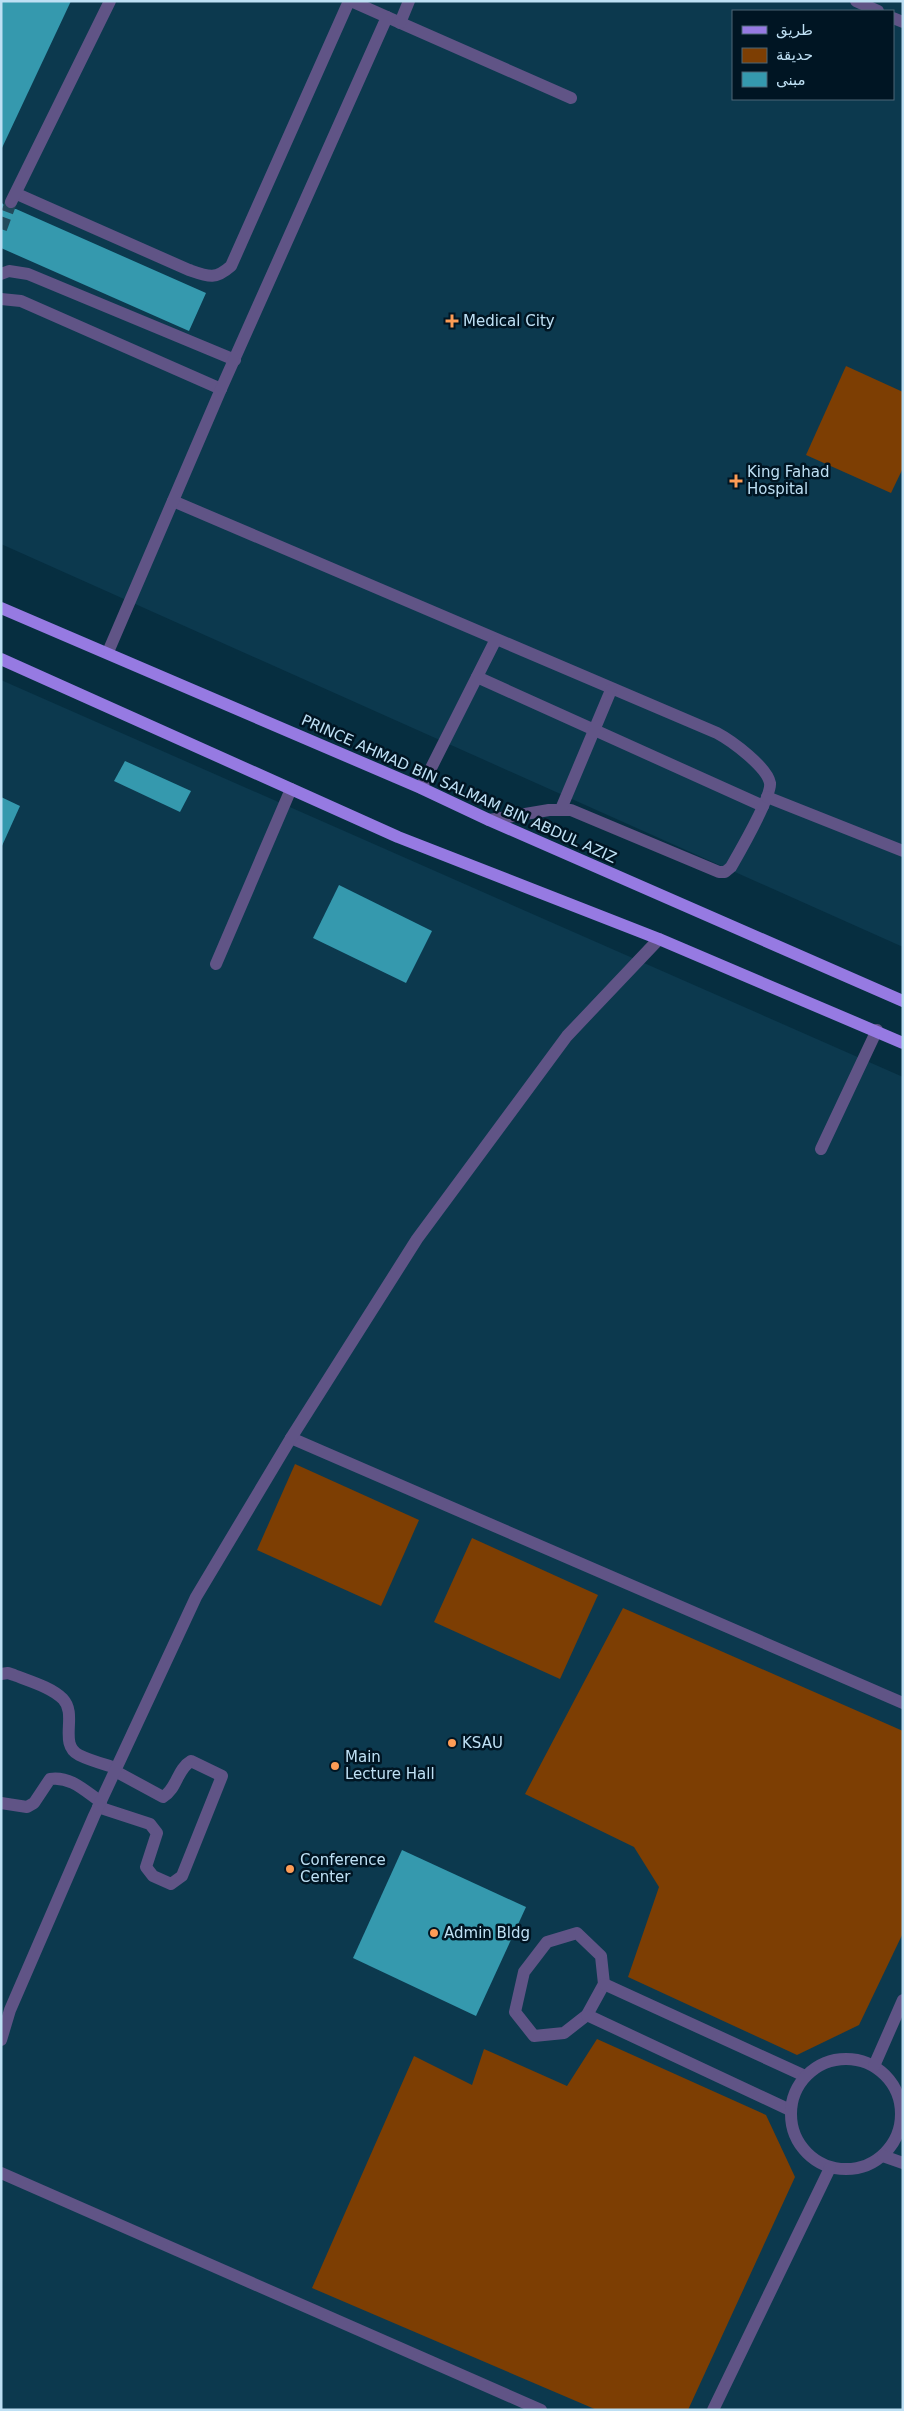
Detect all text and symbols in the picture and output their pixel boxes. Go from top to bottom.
legend [732,10,894,100]
text: طريق [776,21,813,39]
text: حديقة [776,46,813,64]
text: مبنى [776,71,806,89]
place label: Medical City [463,312,555,330]
marker: Medical City [445,314,459,328]
place label: King Fahad Hospital [747,463,829,498]
marker: King Fahad Hospital [729,474,743,488]
street label: PRINCE AHMAD BIN SALMAM BIN ABDUL AZIZ [299,711,619,867]
place label: KSAU [462,1734,503,1752]
marker: KSAU [446,1737,458,1749]
place label: Main Lecture Hall [345,1748,435,1783]
marker: Main Lecture Hall [329,1760,341,1772]
place label: Conference Center [300,1851,386,1886]
marker: Conference Center [284,1863,296,1875]
place label: Admin Bldg [444,1924,530,1942]
marker: Admin Bldg [428,1927,440,1939]

